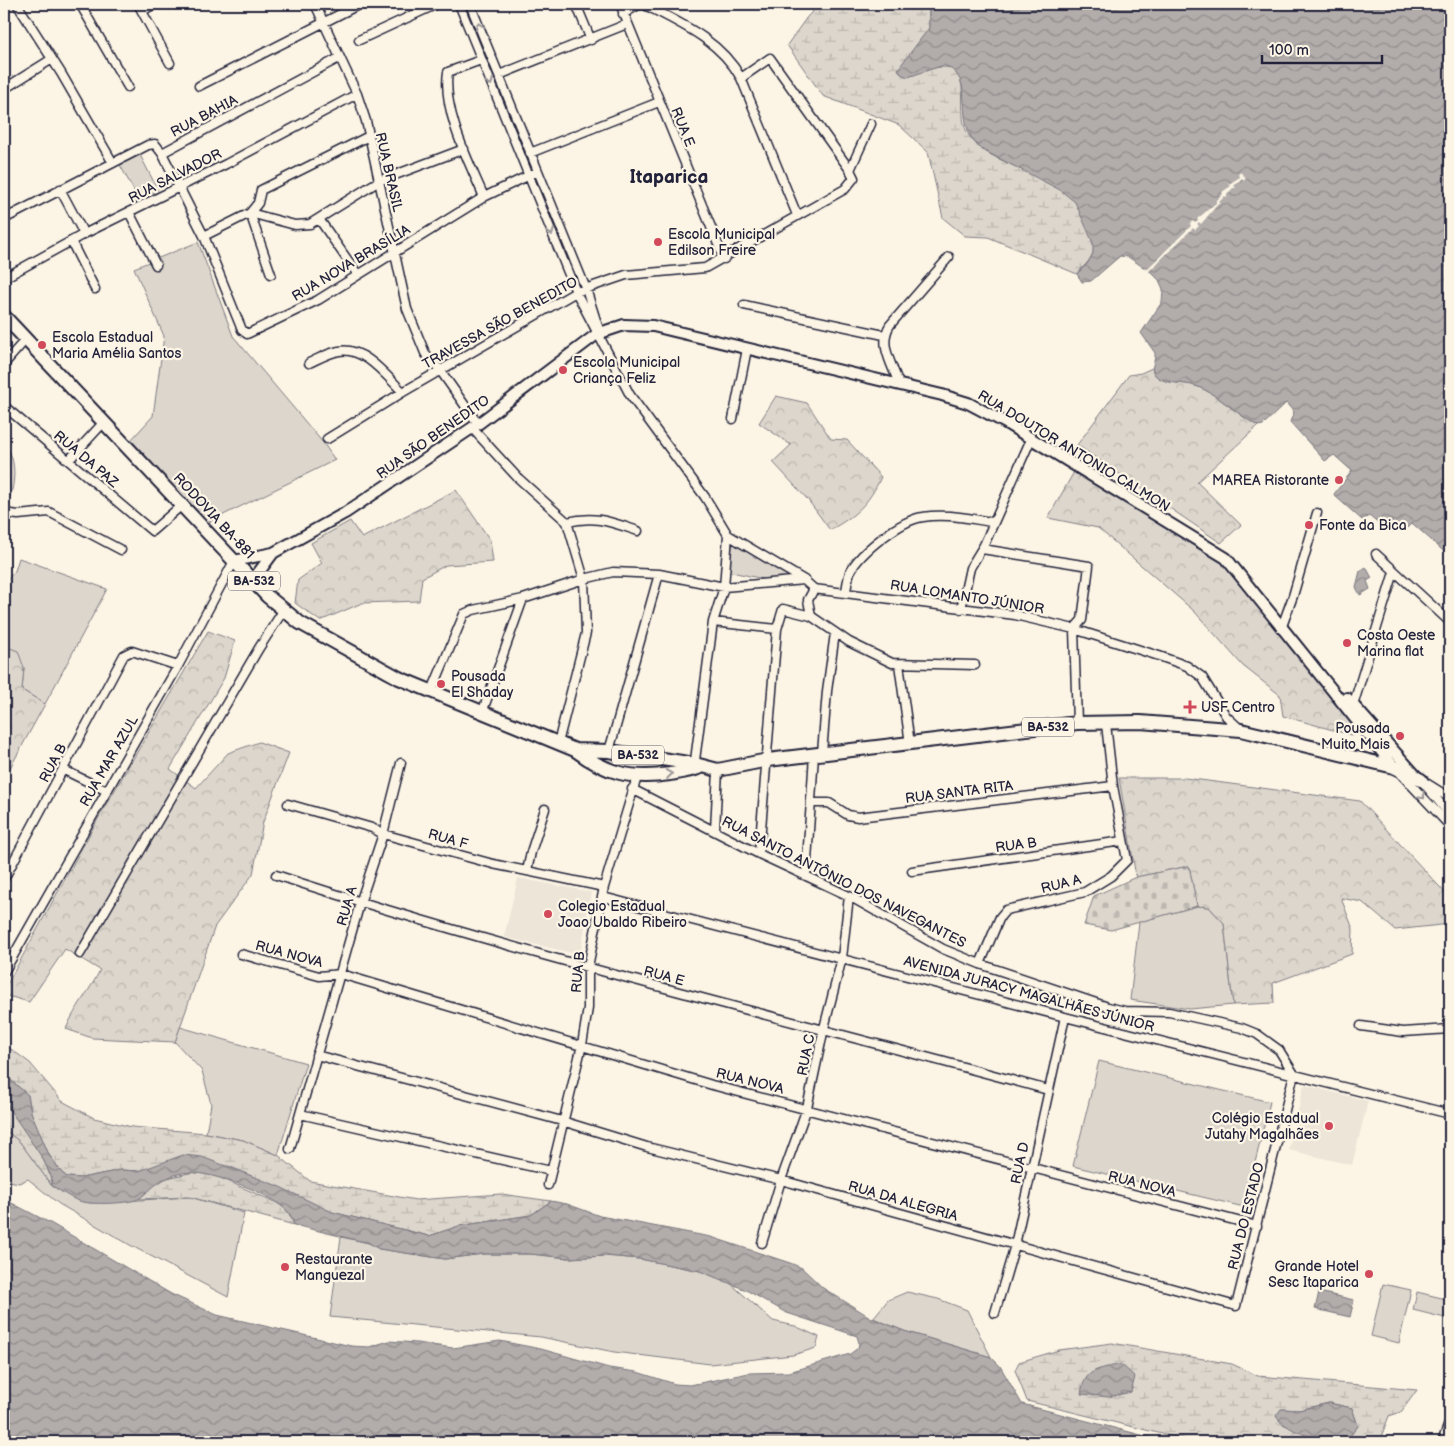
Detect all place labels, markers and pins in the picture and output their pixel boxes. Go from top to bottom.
place label: Escola Municipal Edilson Freire [668,226,775,259]
marker: Escola Municipal Edilson Freire [652,236,664,248]
place label: Escola Estadual Maria Amélia Santos [52,329,182,362]
marker: Escola Estadual Maria Amélia Santos [36,339,48,351]
place label: Escola Municipal Criança Feliz [573,354,680,387]
marker: Escola Municipal Criança Feliz [557,364,569,376]
place label: MAREA Ristorante [1212,472,1329,489]
marker: MAREA Ristorante [1333,474,1345,486]
place label: Fonte da Bica [1319,517,1407,534]
marker: Fonte da Bica [1303,519,1315,531]
place label: Costa Oeste Marina flat [1357,627,1435,660]
marker: Costa Oeste Marina flat [1341,637,1353,649]
place label: Pousada El Shaday [451,668,514,701]
marker: Pousada El Shaday [435,678,447,690]
place label: USF Centro [1201,699,1275,716]
marker: USF Centro [1183,700,1197,714]
place label: Pousada Muito Mais [1321,720,1390,753]
marker: Pousada Muito Mais [1394,730,1406,742]
place label: Colegio Estadual Joao Ubaldo Ribeiro [558,898,687,931]
marker: Colegio Estadual Joao Ubaldo Ribeiro [542,908,554,920]
place label: Colégio Estadual Jutahy Magalhães [1205,1110,1319,1143]
marker: Colégio Estadual Jutahy Magalhães [1323,1120,1335,1132]
place label: Restaurante Manguezal [295,1251,373,1284]
place label: Grande Hotel Sesc Itaparica [1268,1258,1359,1291]
marker: Restaurante Manguezal [279,1261,291,1273]
marker: Grande Hotel Sesc Itaparica [1363,1268,1375,1280]

